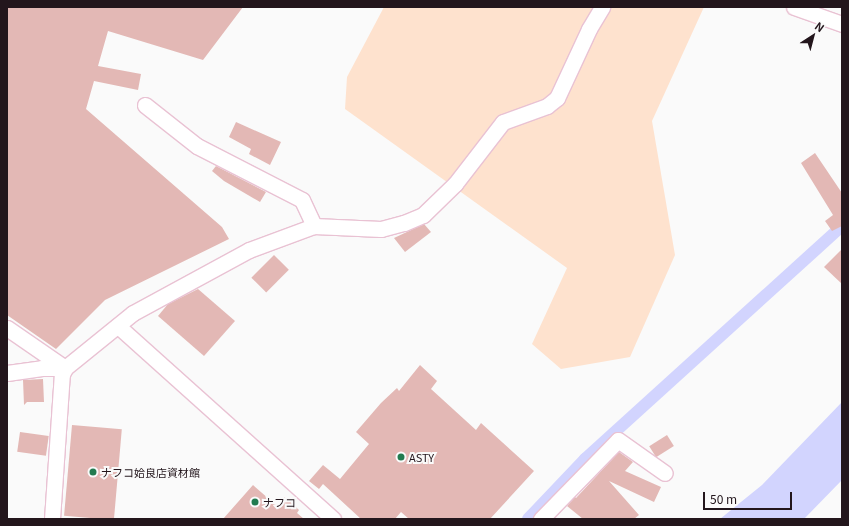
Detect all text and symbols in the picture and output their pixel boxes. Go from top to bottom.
north arrow [793,16,833,56]
text: N [812,17,828,35]
place label: ASTY [409,450,434,464]
marker: ASTY [396,452,406,462]
place label: ナフコ姶良店資材館 [101,465,200,479]
marker: ナフコ姶良店資材館 [88,467,98,477]
scale bar [705,484,794,510]
text: 50 m [710,490,737,507]
place label: ナフコ [263,495,296,509]
marker: ナフコ [250,497,260,507]

